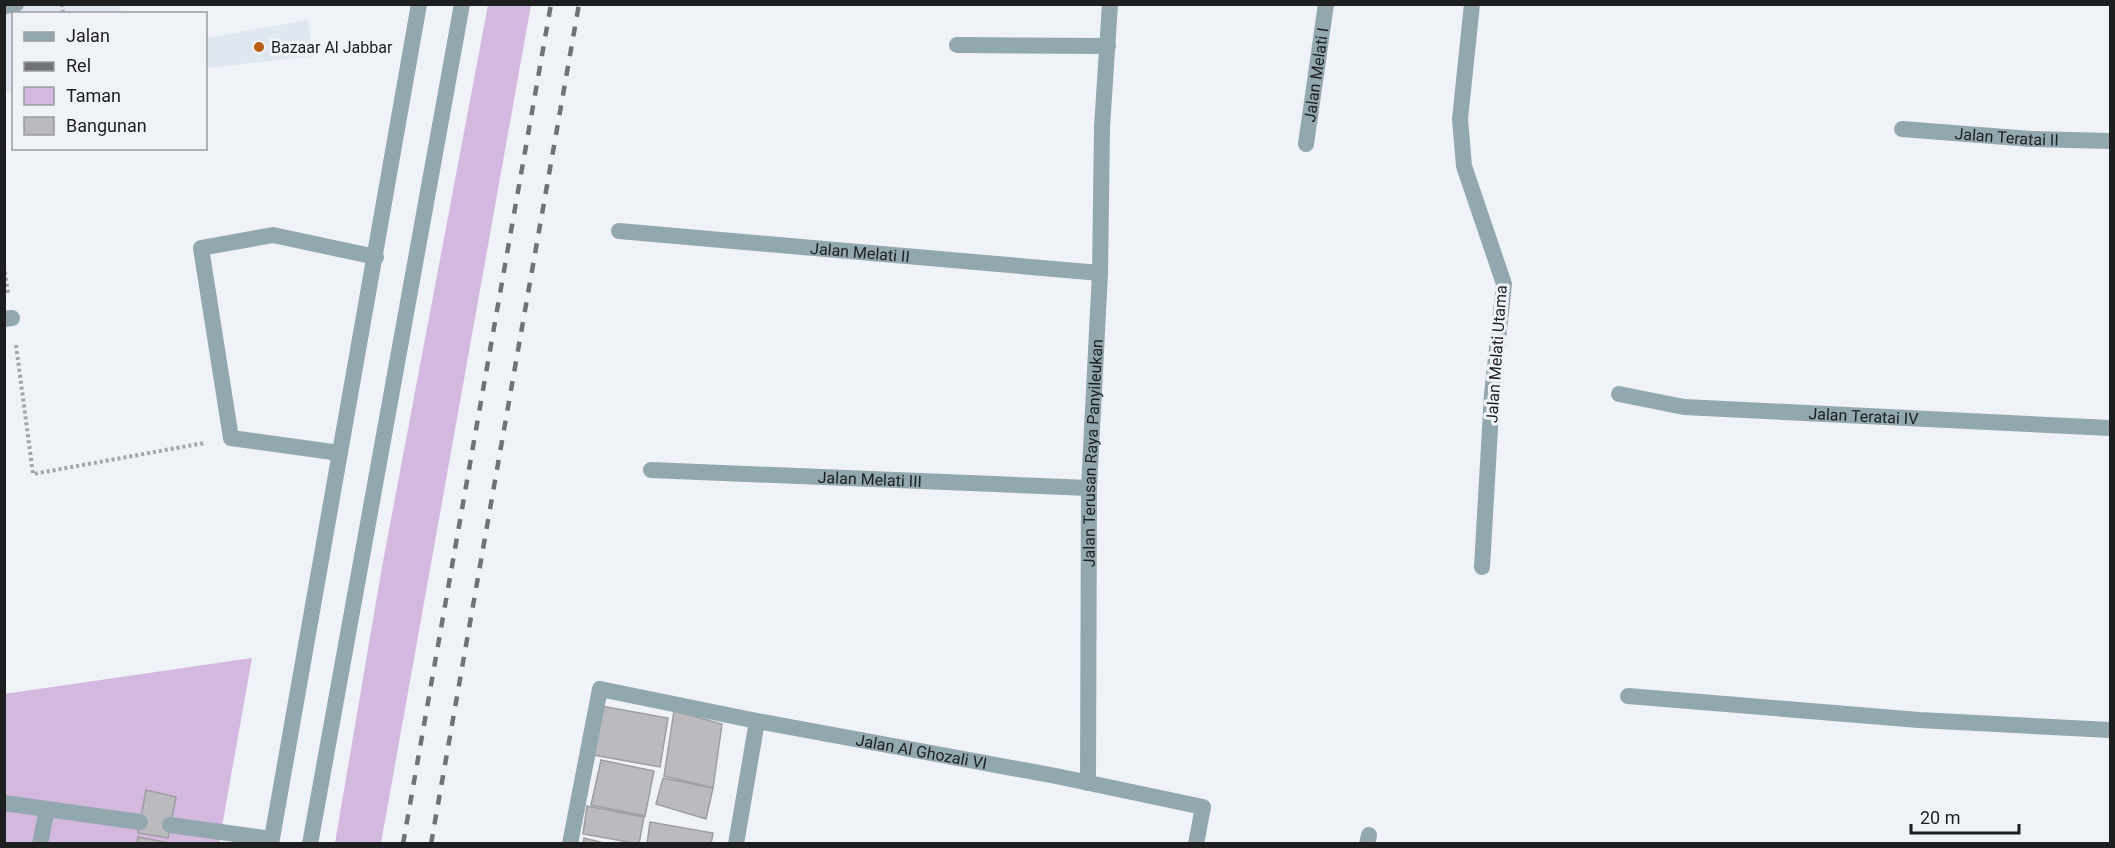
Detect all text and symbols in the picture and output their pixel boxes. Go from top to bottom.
legend [12,12,207,150]
text: Jalan [66,25,110,46]
street label: Jalan Melati I [1300,26,1333,123]
place label: Bazaar Al Jabbar [271,38,393,57]
marker: Bazaar Al Jabbar [252,40,266,54]
text: Rel [66,55,91,76]
text: Taman [66,85,121,106]
text: Bangunan [66,115,147,136]
street label: Jalan Teratai II [1954,124,2059,150]
street label: Jalan Melati II [810,239,911,266]
street label: Jalan Melati Utama [1482,284,1511,424]
street label: Jalan Terusan Raya Panyileukan [1080,339,1107,567]
street label: Jalan Teratai IV [1808,404,1919,429]
street label: Jalan Melati III [817,468,922,491]
street label: Jalan Al Ghozali VI [854,730,988,773]
scale bar [1911,797,2019,835]
text: 20 m [1920,807,1960,828]

